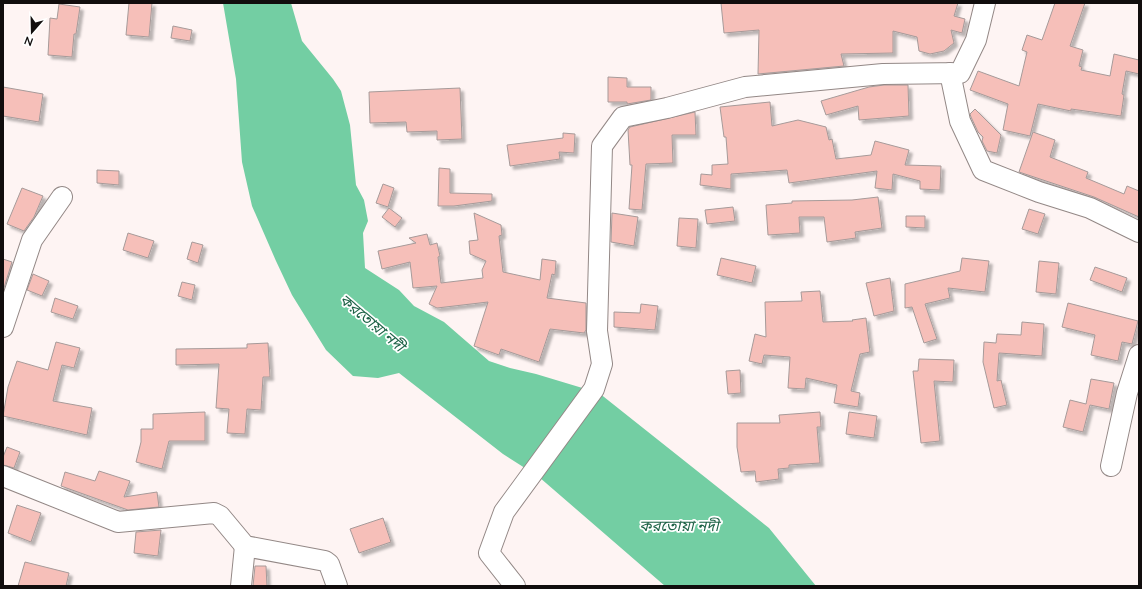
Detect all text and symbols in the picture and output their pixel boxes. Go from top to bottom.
north arrow [12,12,52,52]
text: N [22,34,35,49]
water label: করতোয়া নদী [336,290,411,357]
water label: করতোয়া নদী [639,516,722,534]

